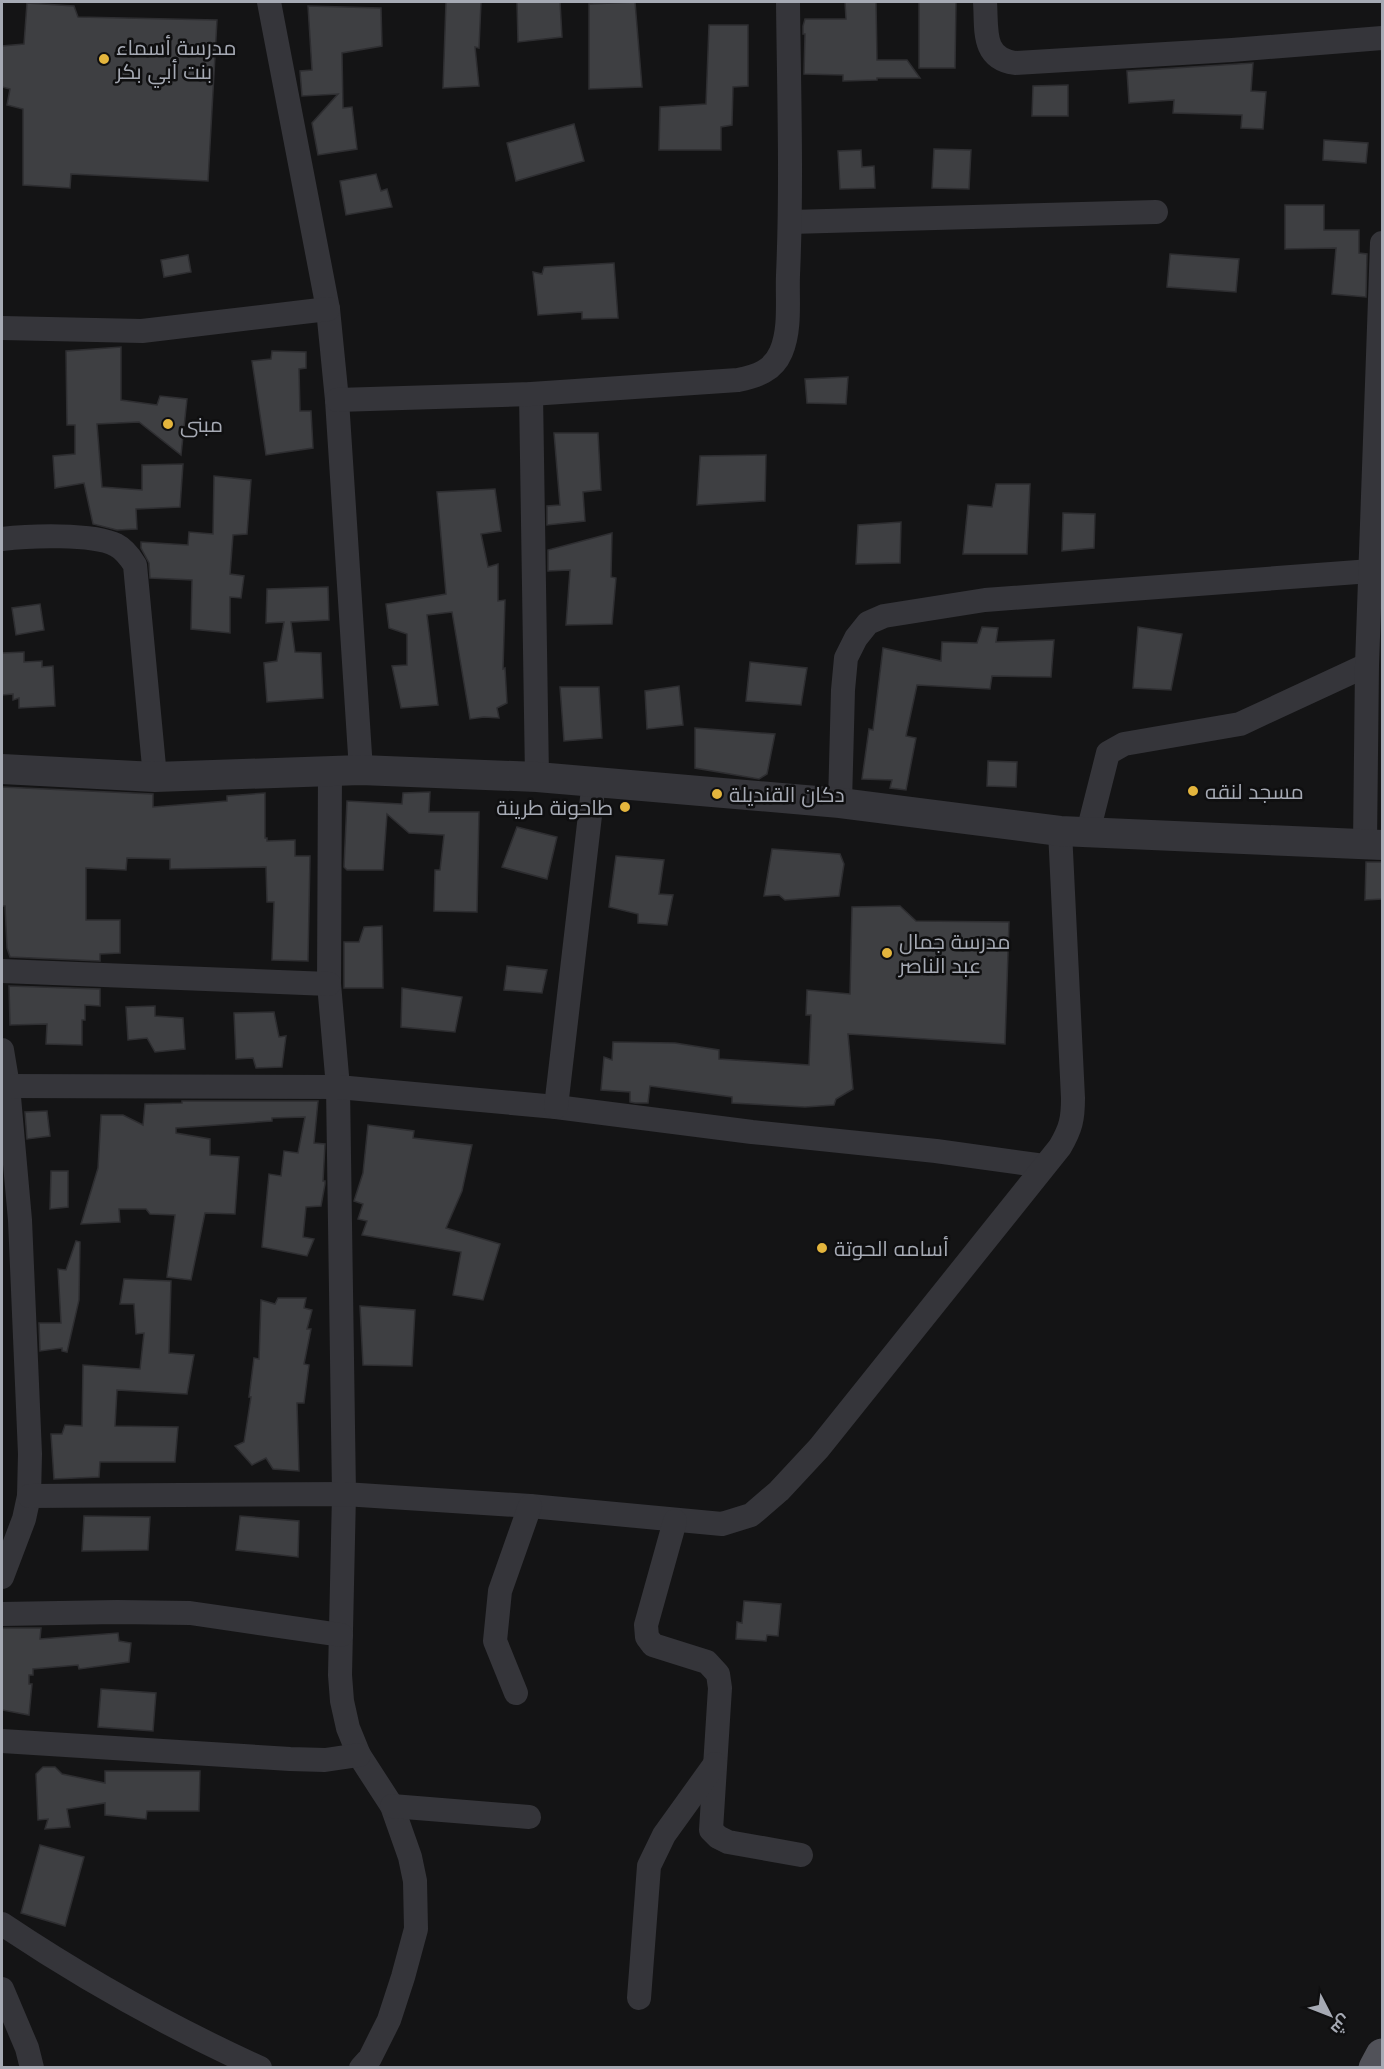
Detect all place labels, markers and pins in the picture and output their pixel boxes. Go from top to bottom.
place label: مدرسة أسماء بنت أبي بكر [115,35,236,88]
marker: مدرسة أسماء بنت أبي بكر [97,52,111,66]
place label: مبنى [180,413,223,438]
marker: مبنى [161,417,175,431]
place label: مسجد لنقه [1205,780,1304,803]
place label: دكان القنديلة [729,783,845,808]
marker: مسجد لنقه [1186,784,1200,798]
marker: دكان القنديلة [710,787,724,801]
place label: طاحونة طرينة [496,796,613,820]
marker: طاحونة طرينة [618,800,632,814]
place label: مدرسة جمال عبد الناصر [898,930,1011,978]
marker: مدرسة جمال عبد الناصر [880,946,894,960]
place label: أسامه الحوتة [834,1236,949,1261]
marker: أسامه الحوتة [815,1241,829,1255]

